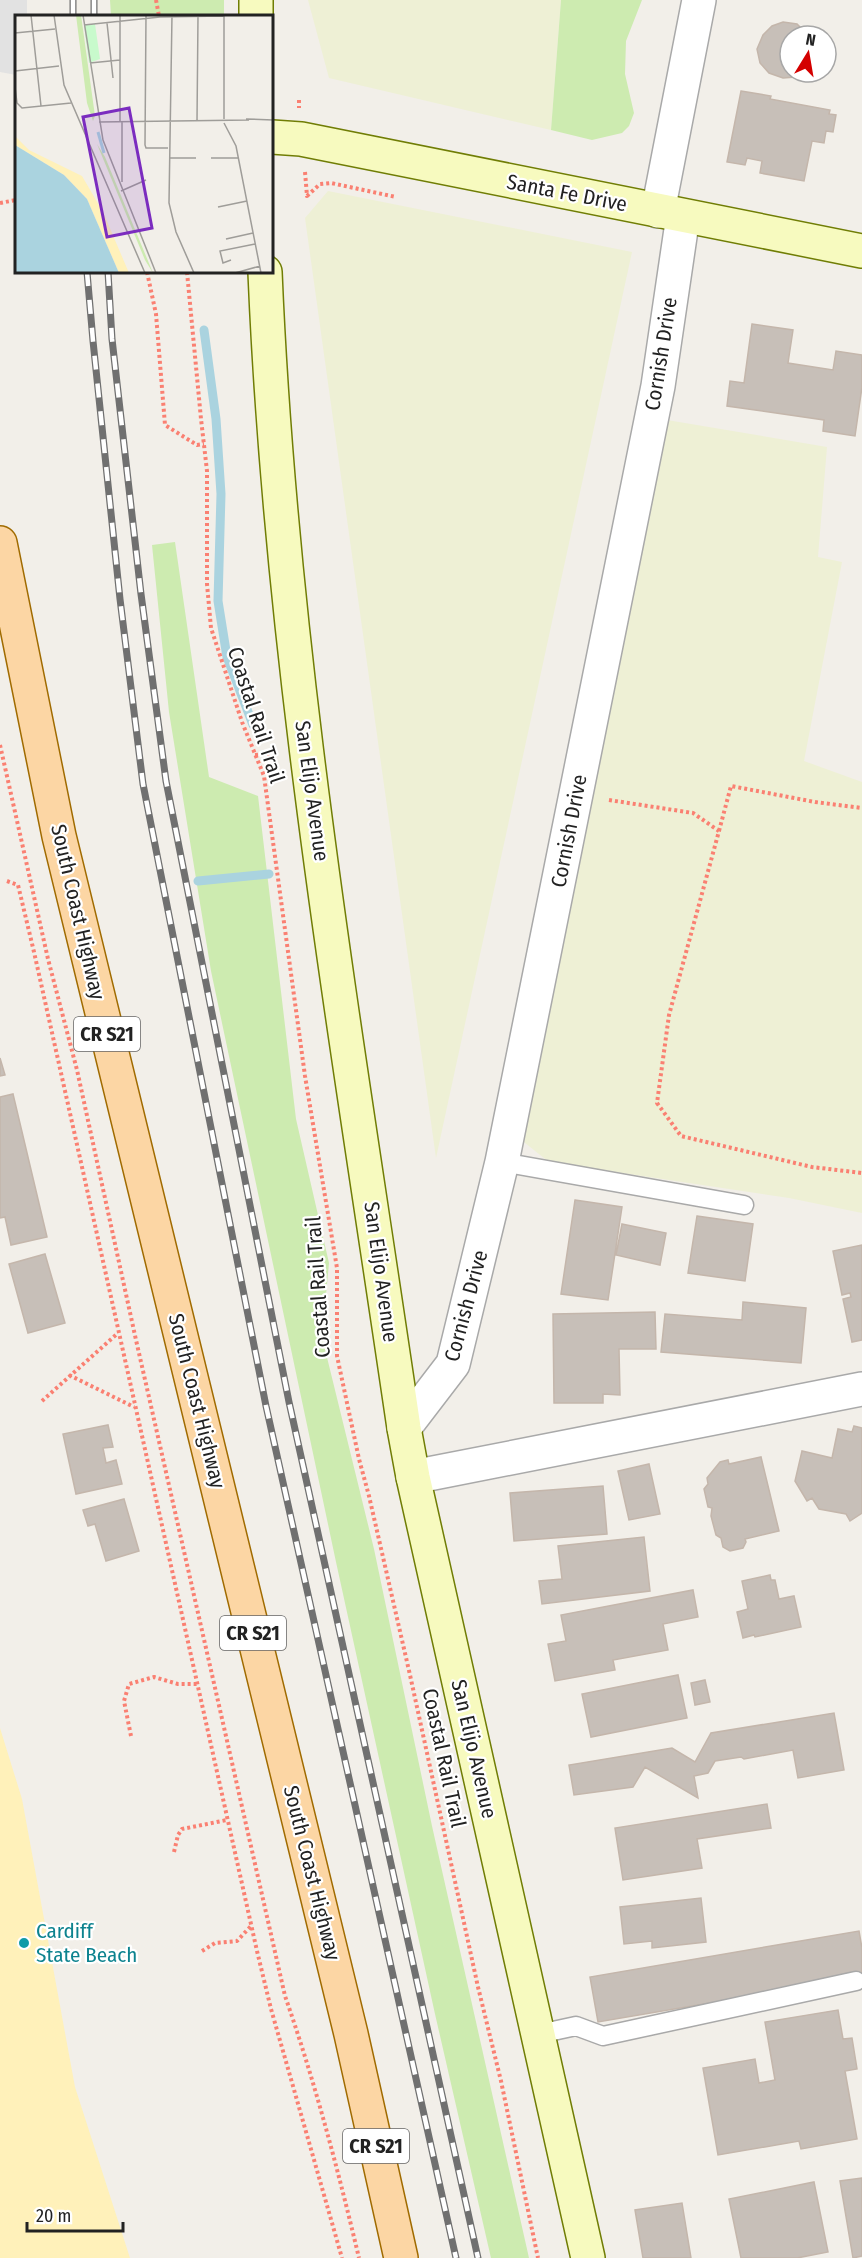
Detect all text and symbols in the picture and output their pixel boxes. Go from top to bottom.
inset map [15,15,273,273]
north arrow [778,24,838,84]
text: N [804,30,817,50]
street label: Santa Fe Drive [505,169,629,217]
street label: Cornish Drive [639,295,683,413]
street label: Coastal Rail Trail [222,644,290,787]
street label: San Elijo Avenue [289,719,335,863]
street label: Cornish Drive [545,772,593,890]
street label: South Coast Highway [45,822,111,1003]
road number: CR S21 [74,1017,140,1051]
street label: San Elijo Avenue [358,1200,404,1344]
street label: Coastal Rail Trail [300,1215,336,1359]
street label: Cornish Drive [439,1247,493,1365]
street label: South Coast Highway [163,1311,231,1492]
road number: CR S21 [220,1616,286,1650]
street label: San Elijo Avenue [445,1677,503,1821]
street label: Coastal Rail Trail [417,1686,472,1830]
street label: South Coast Highway [278,1783,346,1964]
place label: Cardiff State Beach [36,1918,137,1968]
marker: Cardiff State Beach [17,1936,31,1950]
road number: CR S21 [343,2129,409,2163]
scale bar [27,2195,123,2233]
text: 20 m [36,2205,71,2227]

